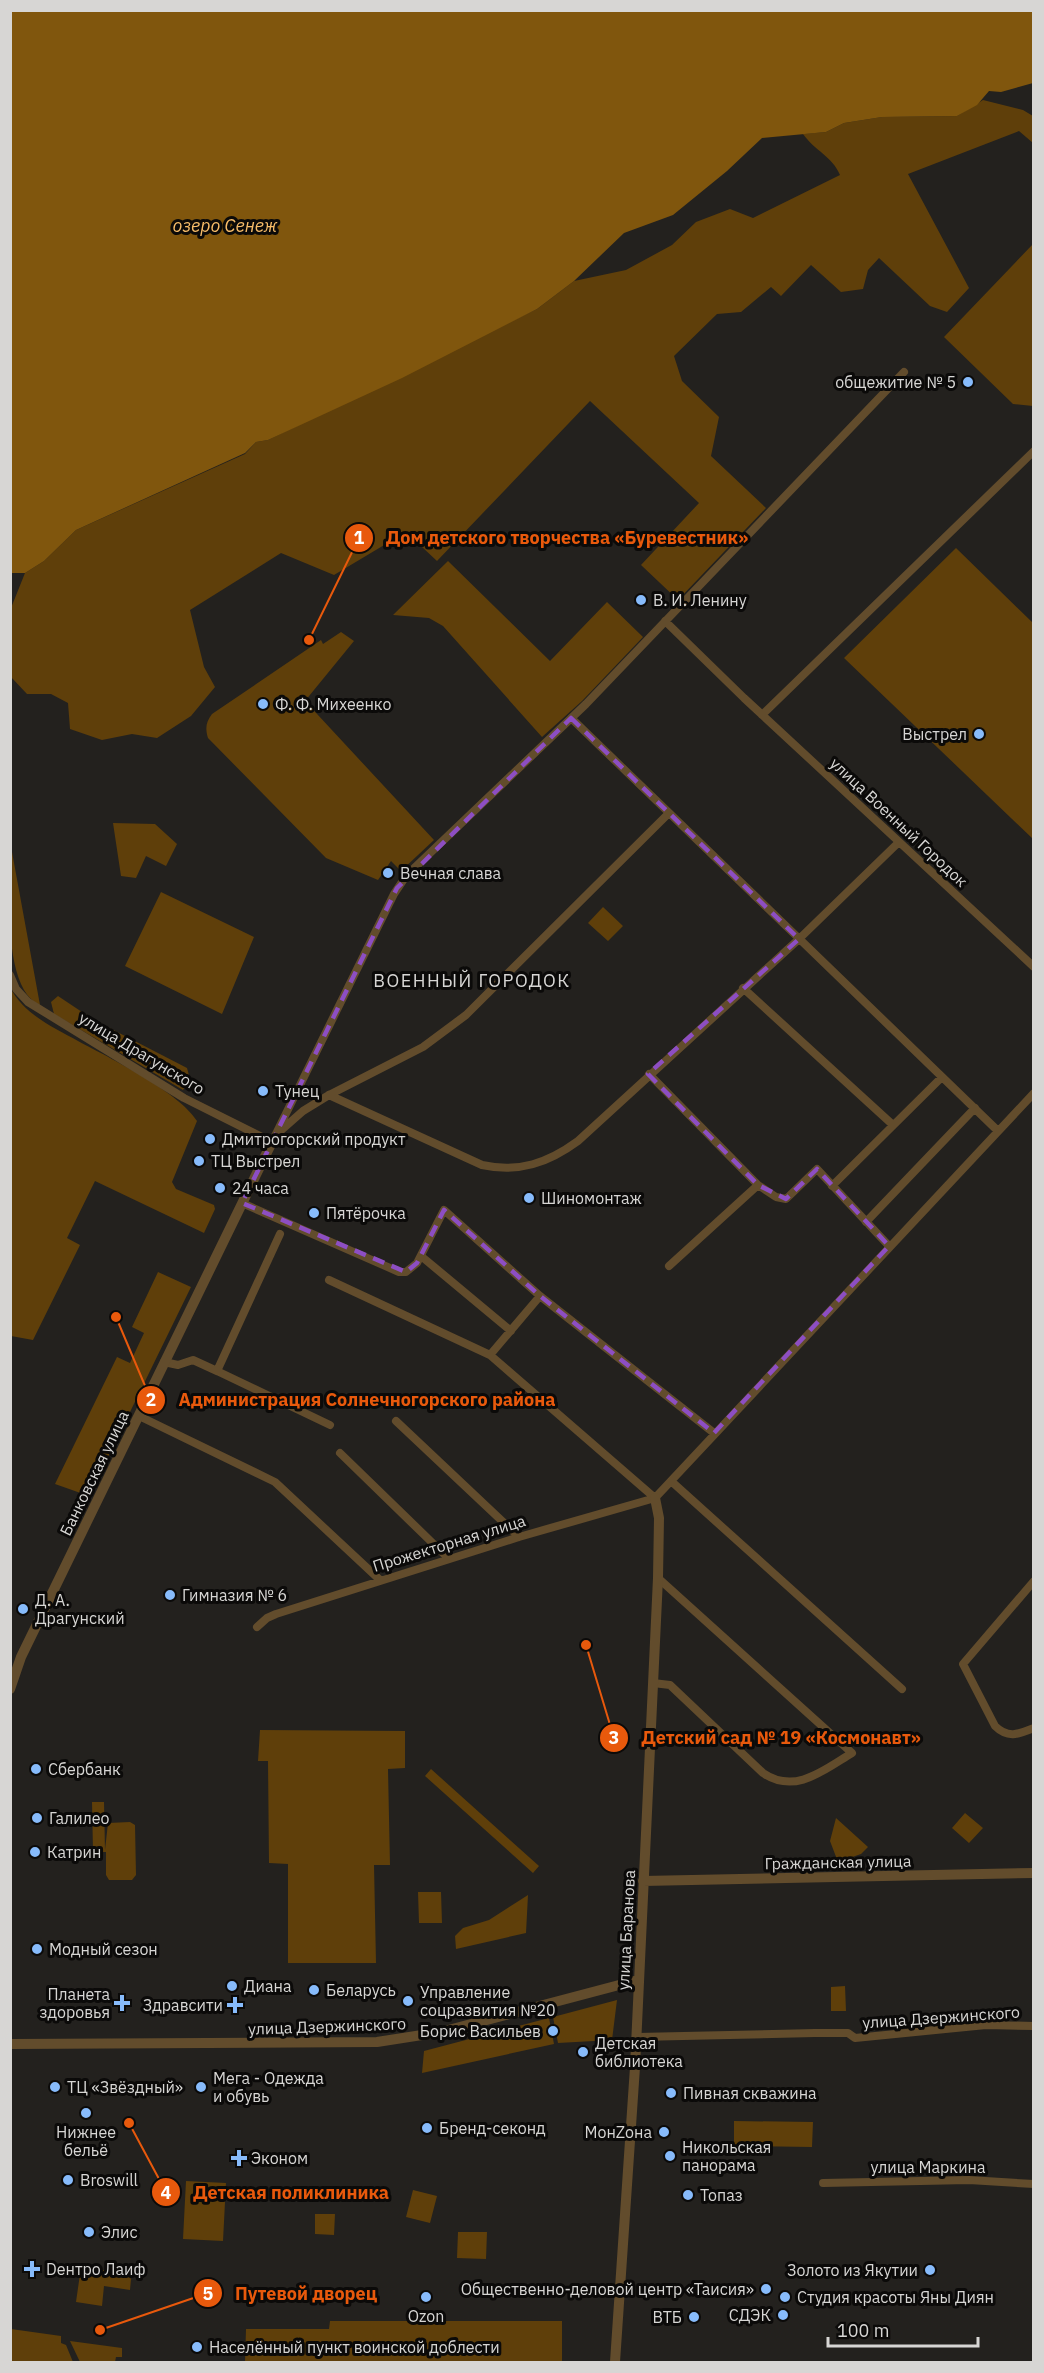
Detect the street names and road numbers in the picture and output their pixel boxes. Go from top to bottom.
street label: улица Военный Городок [826,753,972,891]
street label: улица Драгунского [75,1008,209,1098]
street label: Банковская улица [55,1407,133,1539]
street label: Прожекторная улица [370,1510,528,1576]
street label: Гражданская улица [764,1851,912,1873]
street label: улица Баранова [613,1869,639,1991]
street label: улица Дзержинского [862,2002,1020,2032]
street label: улица Дзержинского [248,2013,406,2039]
street label: улица Маркина [870,2157,986,2177]

